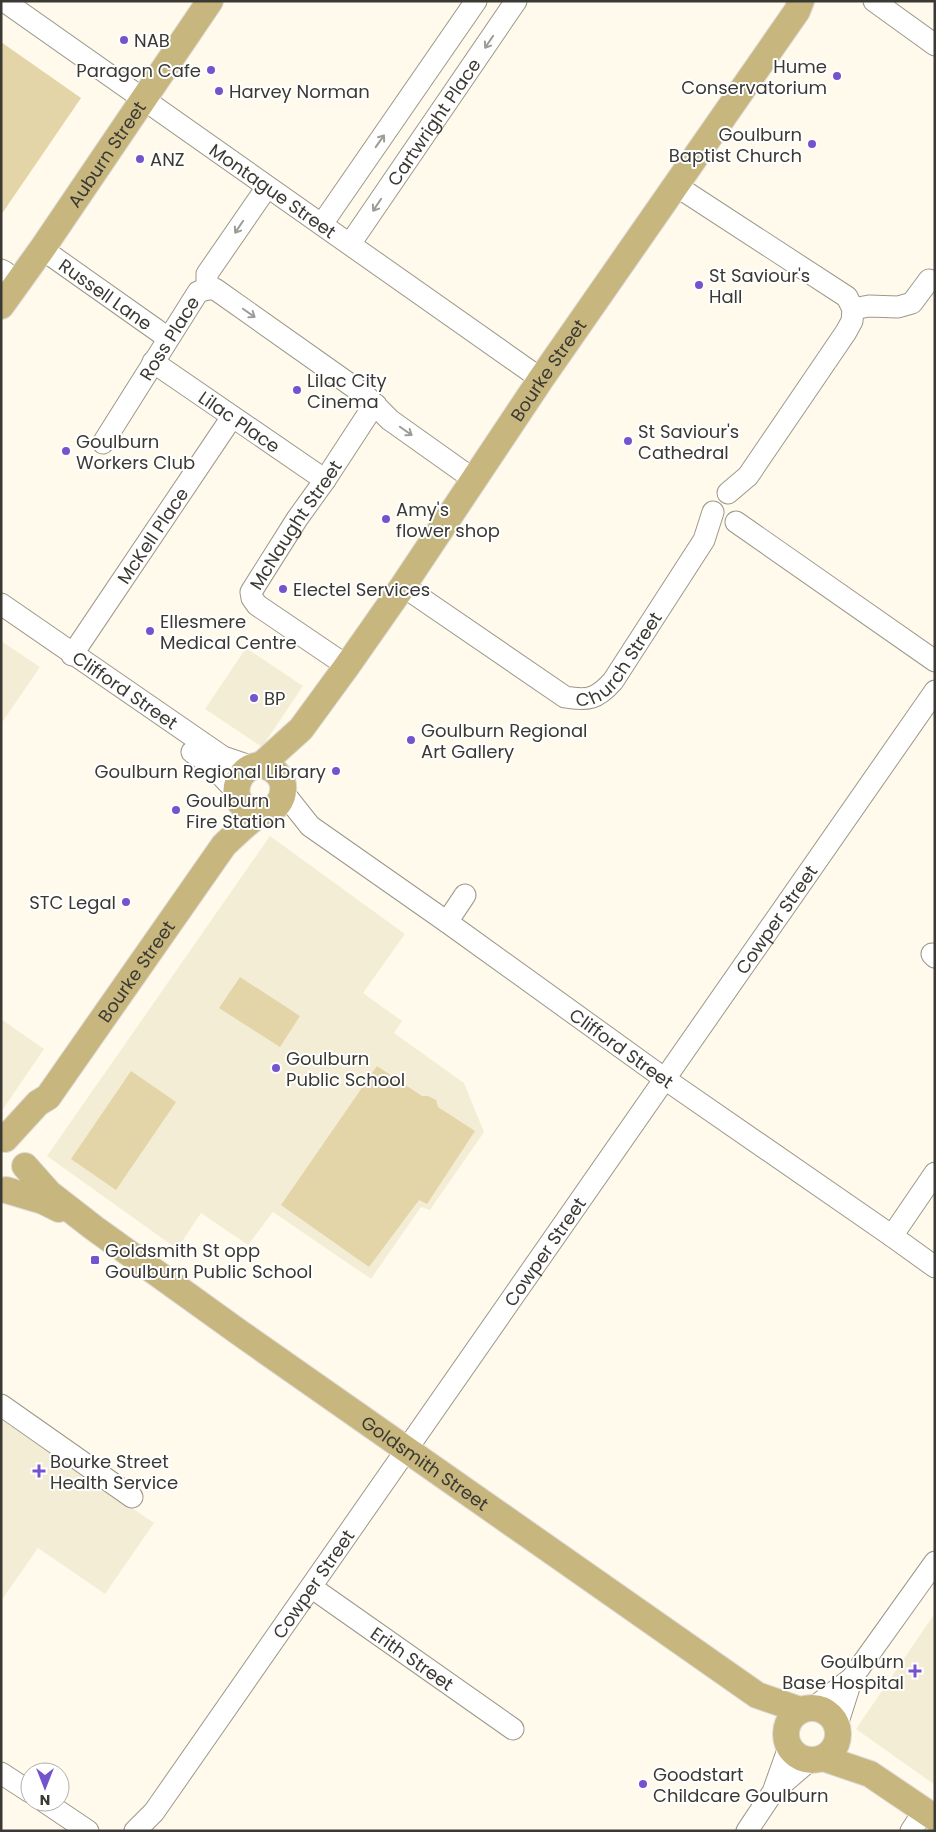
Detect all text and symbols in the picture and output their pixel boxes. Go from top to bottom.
place label: NAB [134,28,170,53]
marker: NAB [118,34,130,46]
one-way arrow [484,34,494,48]
street label: Cartwright Place [381,53,486,191]
place label: Hume Conservatorium [681,54,827,100]
place label: Paragon Cafe [76,58,201,83]
marker: Paragon Cafe [205,64,217,76]
marker: Hume Conservatorium [831,70,843,82]
place label: Harvey Norman [229,79,370,104]
marker: Harvey Norman [213,85,225,97]
street label: Auburn Street [61,96,151,212]
place label: Goulburn Baptist Church [669,122,802,168]
one-way arrow [375,134,385,148]
street label: Montague Street [205,137,341,244]
marker: Goulburn Baptist Church [806,138,818,150]
place label: ANZ [150,147,185,172]
marker: ANZ [134,153,146,165]
one-way arrow [372,197,382,211]
one-way arrow [234,220,244,234]
street label: Russell Lane [54,252,157,336]
place label: St Saviour's Hall [709,263,810,309]
marker: St Saviour's Hall [693,279,705,291]
street label: Ross Place [133,291,205,385]
one-way arrow [242,308,256,318]
street label: Bourke Street [504,314,592,426]
place label: Lilac City Cinema [307,368,387,414]
marker: Lilac City Cinema [291,384,303,396]
street label: Lilac Place [194,385,285,458]
place label: St Saviour's Cathedral [638,419,739,465]
one-way arrow [398,426,412,436]
place label: Goulburn Workers Club [76,429,195,475]
marker: St Saviour's Cathedral [622,435,634,447]
marker: Goulburn Workers Club [60,445,72,457]
street label: McNaught Street [243,455,347,594]
street label: McKell Place [111,482,194,589]
place label: Amy's flower shop [396,497,500,543]
marker: Amy's flower shop [380,513,392,525]
place label: Electel Services [293,577,430,602]
marker: Electel Services [277,583,289,595]
street label: Church Street [575,607,667,711]
place label: Ellesmere Medical Centre [160,609,297,655]
marker: Ellesmere Medical Centre [144,625,156,637]
street label: Clifford Street [68,645,183,735]
place label: BP [264,686,285,711]
marker: BP [248,692,260,704]
place label: Goulburn Regional Art Gallery [421,718,588,764]
marker: Goulburn Regional Art Gallery [405,734,417,746]
place label: Goulburn Regional Library [95,759,326,784]
marker: Goulburn Regional Library [330,765,342,777]
place label: Goulburn Fire Station [186,788,286,834]
marker: Goulburn Fire Station [170,804,182,816]
street label: Cowper Street [729,860,823,979]
place label: STC Legal [29,890,116,915]
marker: STC Legal [120,896,132,908]
street label: Bourke Street [92,915,180,1027]
street label: Clifford Street [565,1002,679,1094]
place label: Goulburn Public School [286,1046,405,1092]
marker: Goulburn Public School [270,1062,282,1074]
street label: Cowper Street [498,1192,591,1311]
place label: Goldsmith St opp Goulburn Public School [105,1238,312,1284]
marker: Goldsmith St opp Goulburn Public School [89,1254,101,1266]
street label: Goldsmith Street [356,1409,494,1516]
place label: Bourke Street Health Service [50,1449,178,1495]
marker: Bourke Street Health Service [32,1464,46,1478]
street label: Cowper Street [266,1524,360,1643]
street label: Erith Street [366,1620,459,1696]
place label: Goulburn Base Hospital [782,1649,904,1695]
marker: Goulburn Base Hospital [908,1664,922,1678]
north arrow [20,1762,70,1812]
place label: Goodstart Childcare Goulburn [653,1762,829,1808]
marker: Goodstart Childcare Goulburn [637,1778,649,1790]
text: N [40,1790,50,1810]

